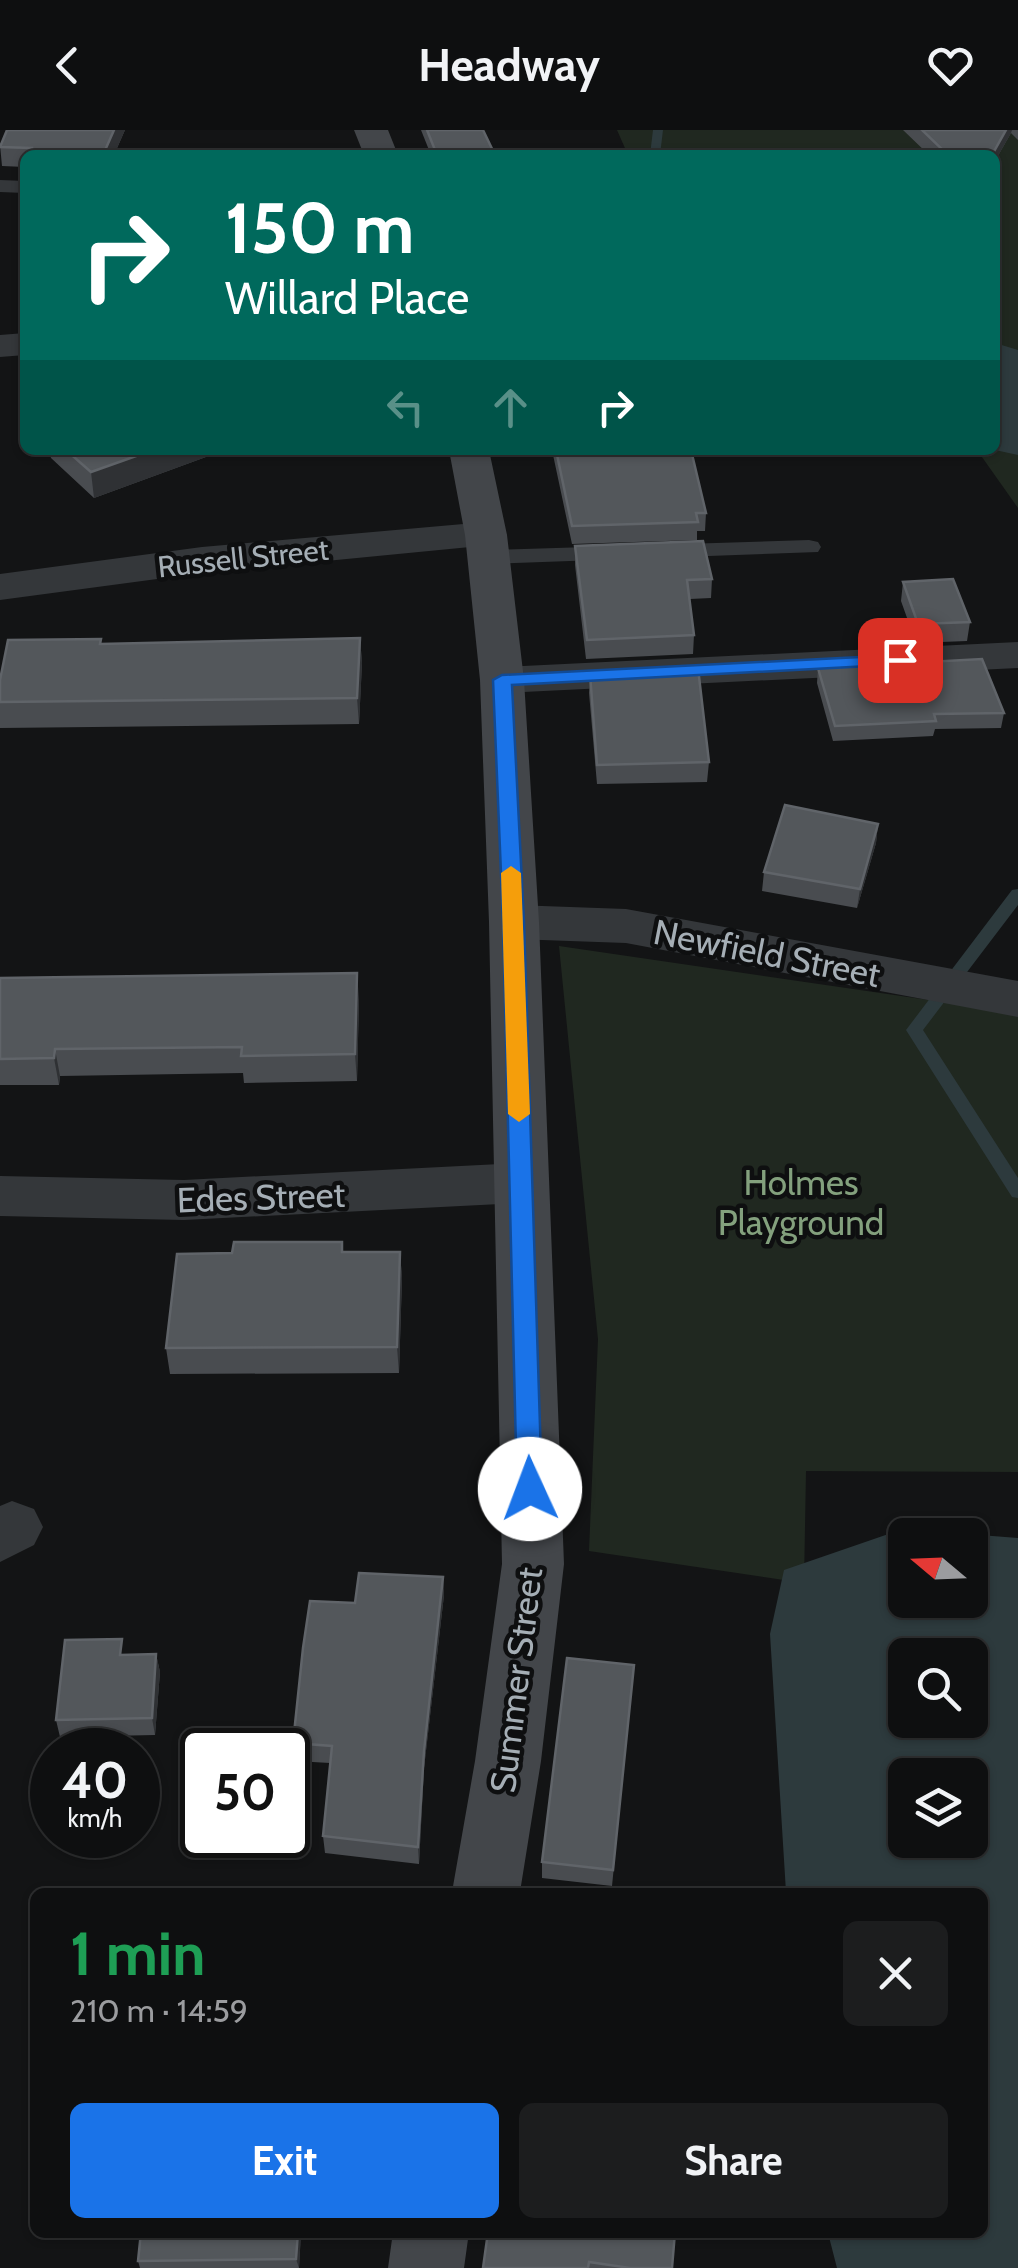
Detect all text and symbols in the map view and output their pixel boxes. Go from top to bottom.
icon: back [40,38,95,93]
text: Headway [418,38,600,92]
icon: heart [923,38,978,93]
text: 150 m [225,185,414,271]
icon: right [60,190,190,320]
text: Willard Place [225,271,469,325]
icon: left [378,380,433,435]
icon: ahead [483,380,538,435]
icon: right [588,380,643,435]
street label: Russell Street [156,531,330,585]
pin [858,618,943,703]
icon: arrive [873,633,928,688]
street label: Newfield Street [650,910,884,996]
park label: Holmes Playground [718,1161,884,1244]
street label: Edes Street [176,1173,346,1221]
position arrow [478,1437,582,1541]
north arrow [888,1518,988,1618]
map controls [888,1518,988,1858]
street label: Summer Street [481,1565,551,1795]
button: search [888,1638,988,1738]
speed limit sign: 50 [180,1728,310,1858]
text: 40 [62,1750,128,1811]
button: layers [888,1758,988,1858]
text: km/h [68,1803,122,1833]
text: 1 min [70,1917,205,1990]
button: close [843,1921,948,2026]
text: 210 m · 14:59 [70,1991,248,2030]
button: Exit [70,2103,499,2218]
button: Share [519,2103,948,2218]

